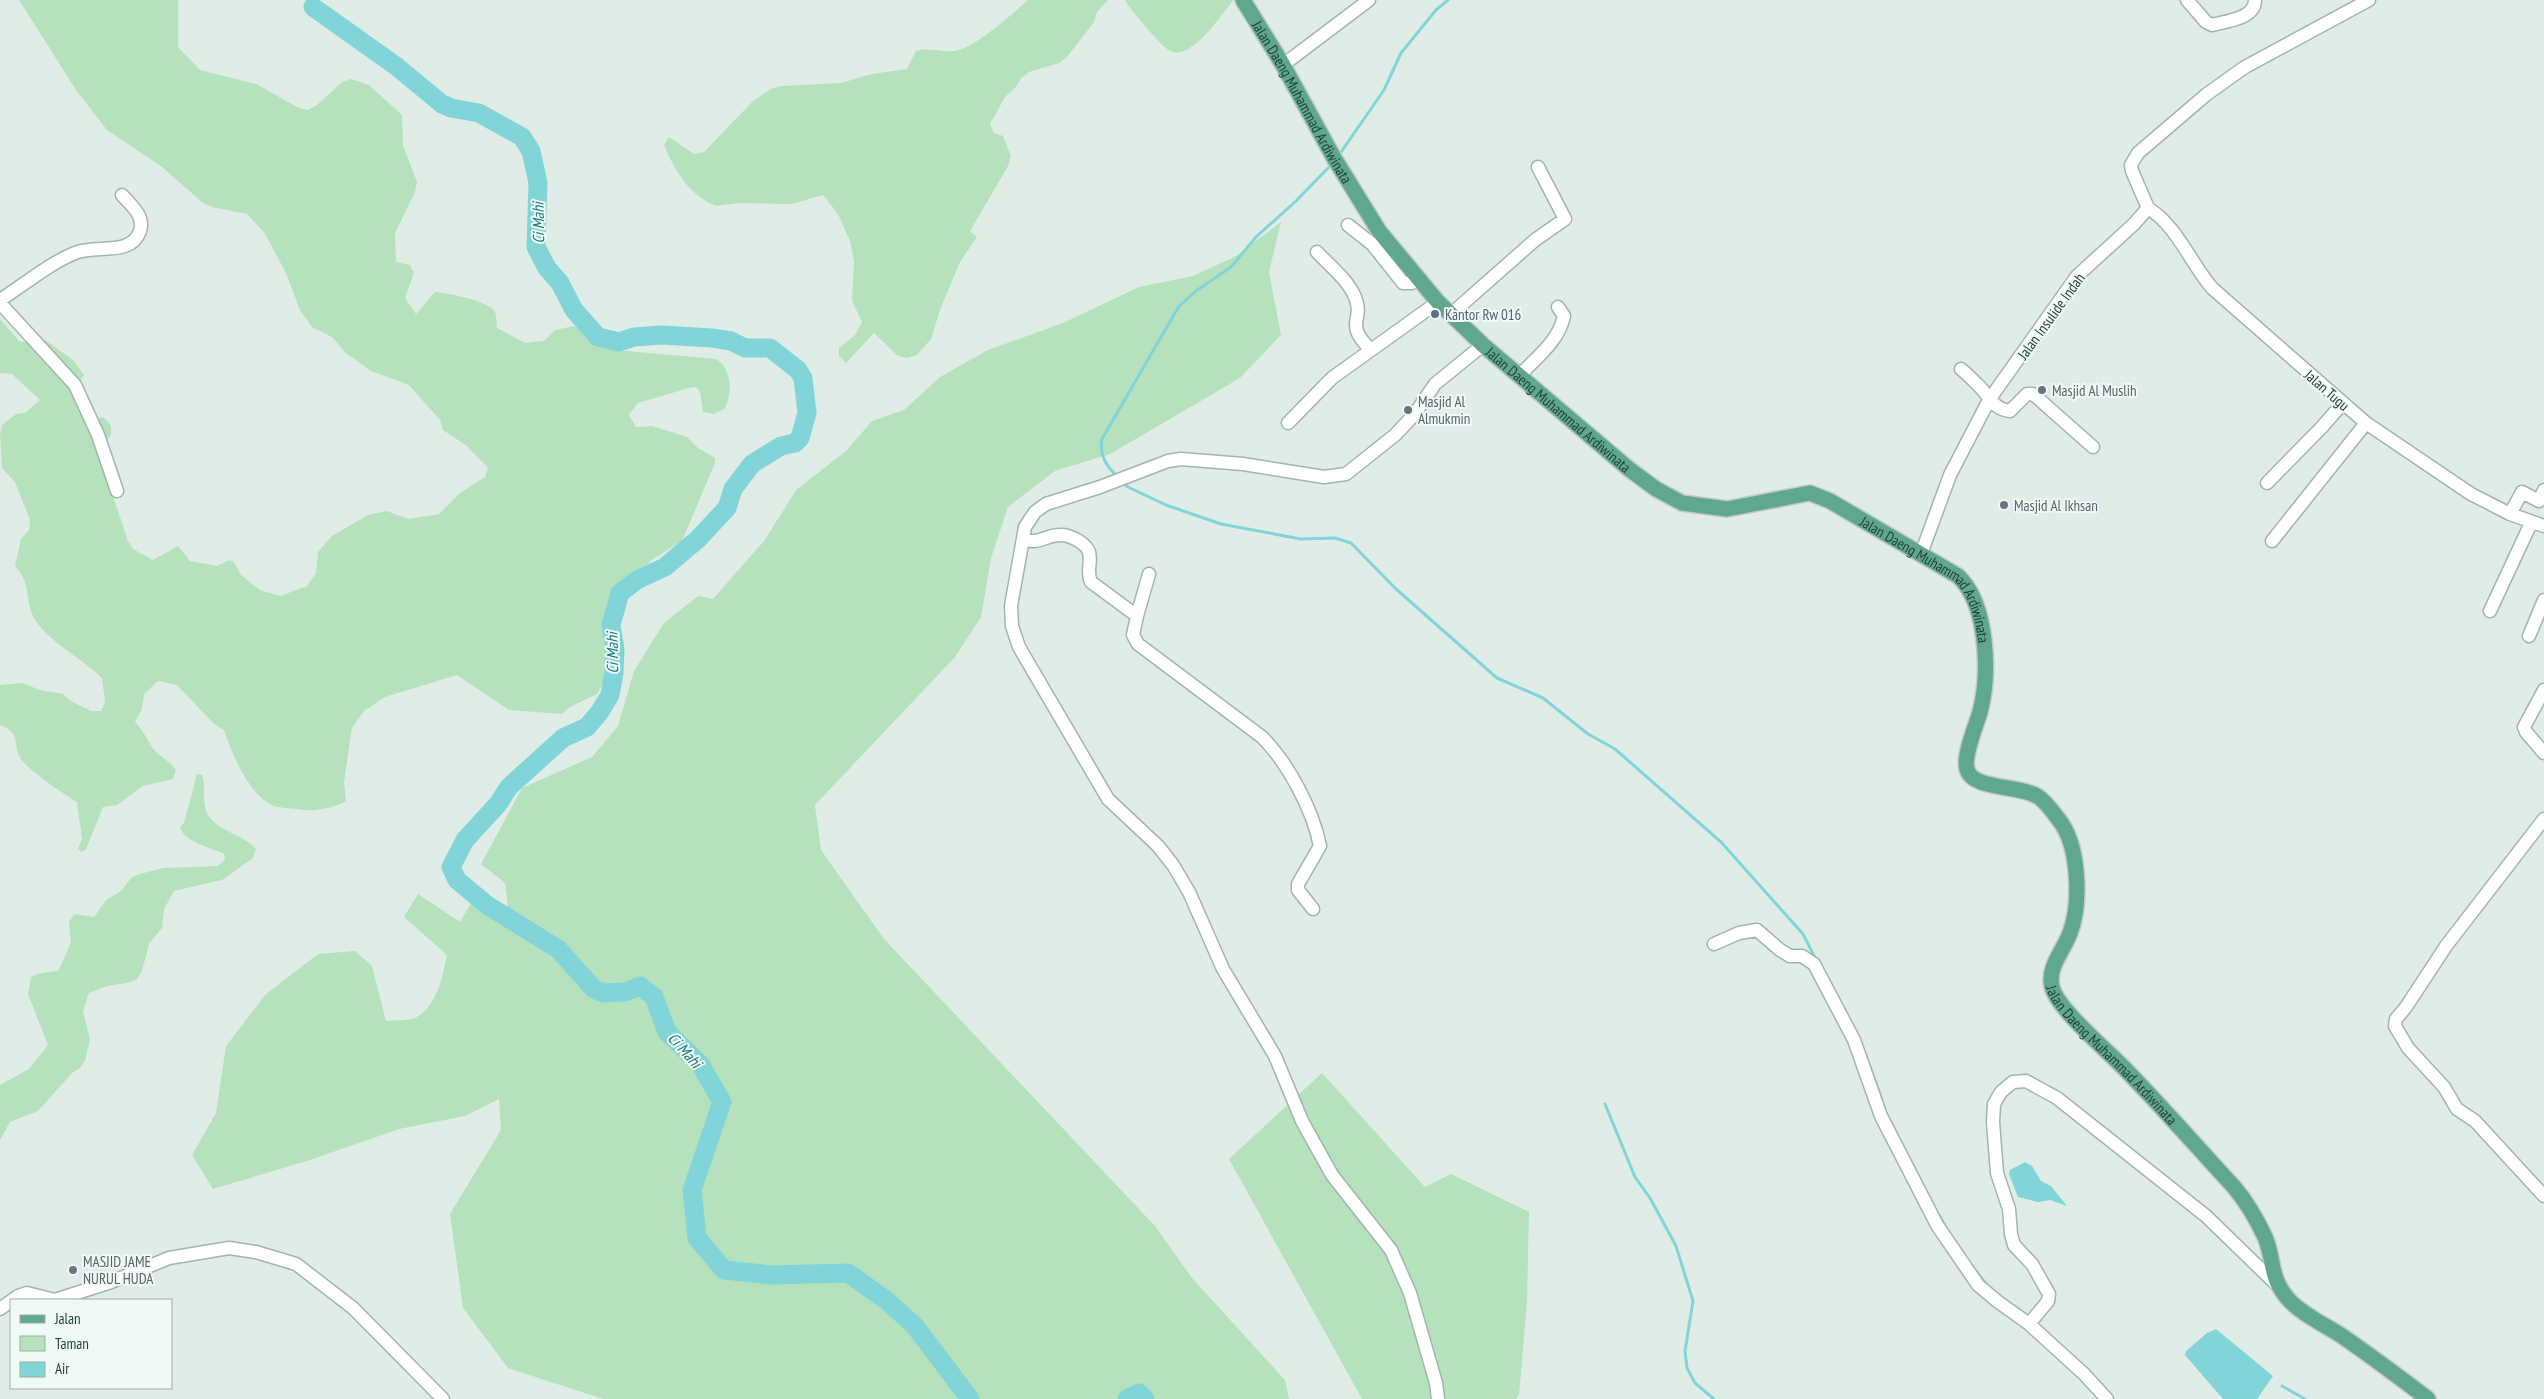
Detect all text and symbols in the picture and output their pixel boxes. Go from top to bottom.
street label: Jalan Daeng Muhammad Ardiwinata [1248,16,1357,187]
water label: Ci Mahi [528,200,548,244]
street label: Jalan Insulide Indah [2013,269,2089,364]
place label: Kantor Rw 016 [1445,305,1522,324]
marker: Kantor Rw 016 [1429,308,1441,320]
street label: Jalan Daeng Muhammad Ardiwinata [1481,342,1635,476]
street label: Jalan Tugu [2300,365,2353,415]
place label: Masjid Al Muslih [2052,381,2137,400]
marker: Masjid Al Muslih [2036,384,2048,396]
place label: Masjid Al Almukmin [1418,392,1470,428]
marker: Masjid Al Almukmin [1402,404,1414,416]
place label: Masjid Al Ikhsan [2014,496,2098,515]
marker: Masjid Al Ikhsan [1998,499,2010,511]
street label: Jalan Daeng Muhammad Ardiwinata [1856,511,1994,644]
water label: Ci Mahi [602,630,622,674]
street label: Jalan Daeng Muhammad Ardiwinata [2042,982,2182,1128]
water label: Ci Mahi [664,1028,708,1074]
place label: MASJID JAME NURUL HUDA [83,1252,154,1288]
marker: MASJID JAME NURUL HUDA [67,1264,79,1276]
legend [10,1299,172,1389]
text: Jalan [54,1309,81,1328]
text: Taman [55,1334,89,1353]
text: Air [55,1359,70,1378]

